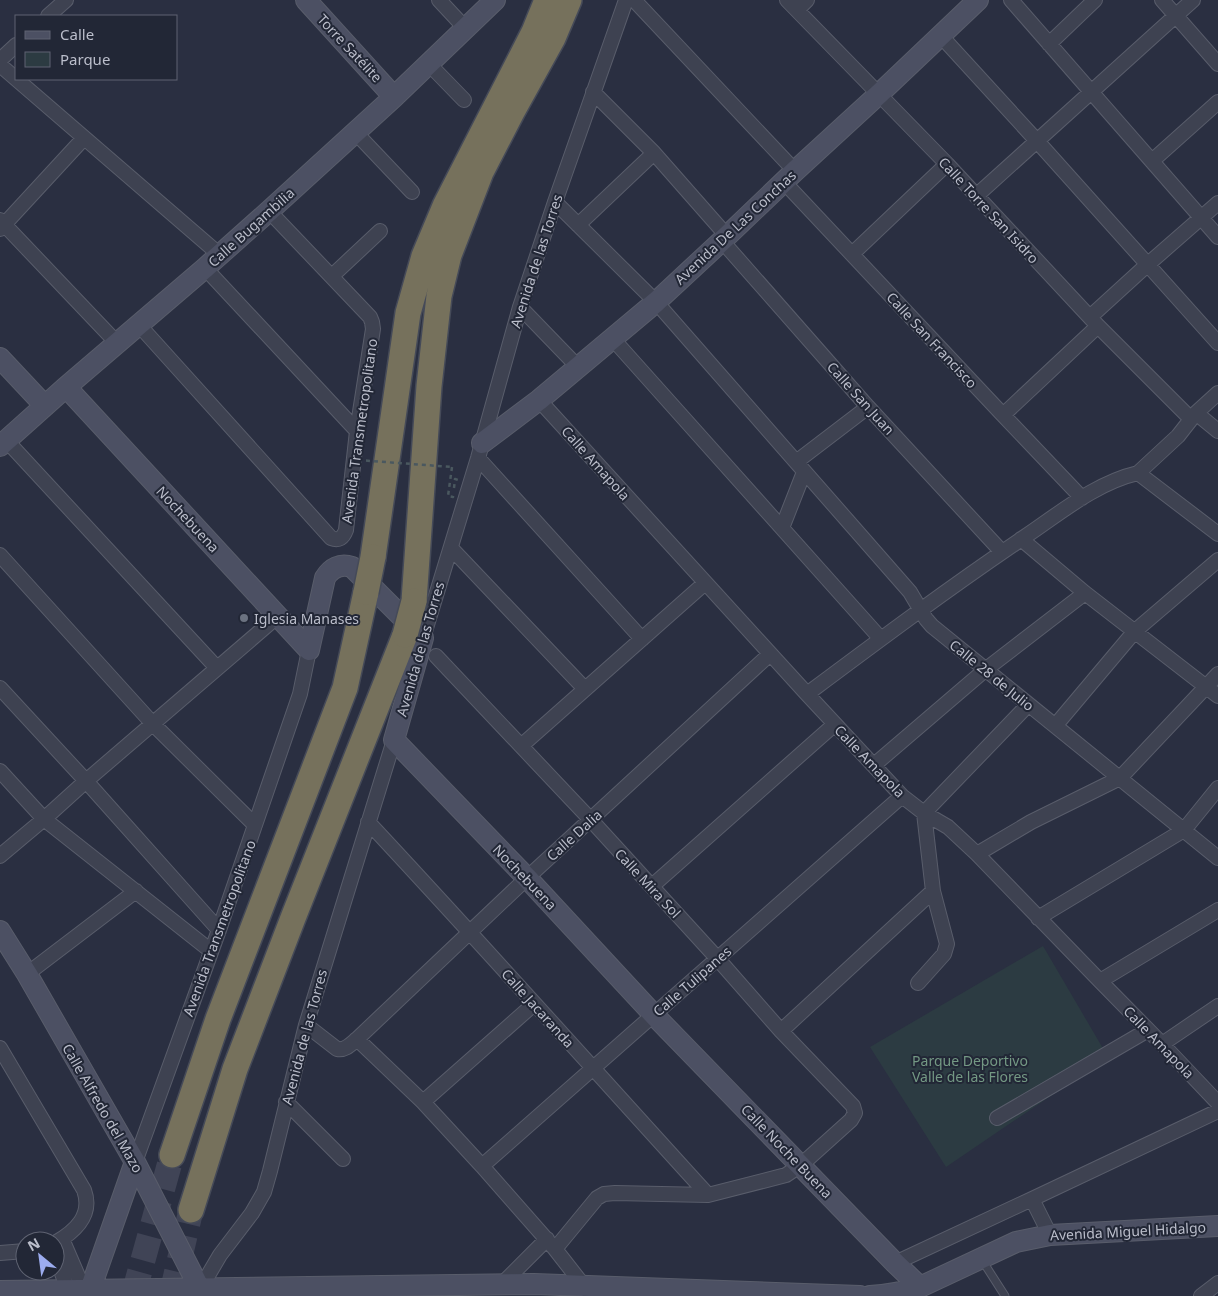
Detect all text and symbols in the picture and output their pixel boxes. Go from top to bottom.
street label: Torre Satélite [313,10,387,86]
legend [15,15,178,80]
text: Calle [60,24,94,44]
text: Parque [60,49,110,69]
street label: Calle Torre San Isidro [935,153,1043,267]
street label: Avenida De Las Conchas [670,165,800,288]
street label: Calle Bugambilia [204,183,298,271]
street label: Avenida de las Torres [505,191,567,330]
street label: Calle San Francisco [882,288,982,392]
street label: Avenida Transmetropolitano [337,337,381,525]
street label: Calle San Juan [823,357,899,439]
street label: Calle Amapola [558,422,634,504]
street label: Nochebuena [152,482,224,556]
street label: Avenida de las Torres [392,579,448,719]
place label: Iglesia Manases [254,609,359,628]
marker: Iglesia Manases [238,612,250,624]
street label: Calle 28 de Julio [946,635,1038,715]
street label: Calle Amapola [831,721,909,801]
street label: Calle Dalia [542,805,606,865]
street label: Avenida Transmetropolitano [178,837,260,1019]
street label: Nochebuena [489,840,561,914]
street label: Calle Mira Sol [611,844,685,922]
street label: Calle Tulipanes [649,941,735,1020]
street label: Calle Jacaranda [497,964,579,1052]
street label: Avenida de las Torres [277,967,331,1107]
street label: Calle Amapola [1120,1002,1198,1082]
street label: Calle Alfredo del Mazo [58,1040,148,1176]
park label: Parque Deportivo Valle de las Flores [912,1051,1028,1086]
street label: Calle Noche Buena [737,1100,837,1202]
street label: Avenida Miguel Hidalgo [1050,1217,1206,1245]
north arrow [15,1231,65,1281]
text: N [24,1233,43,1255]

